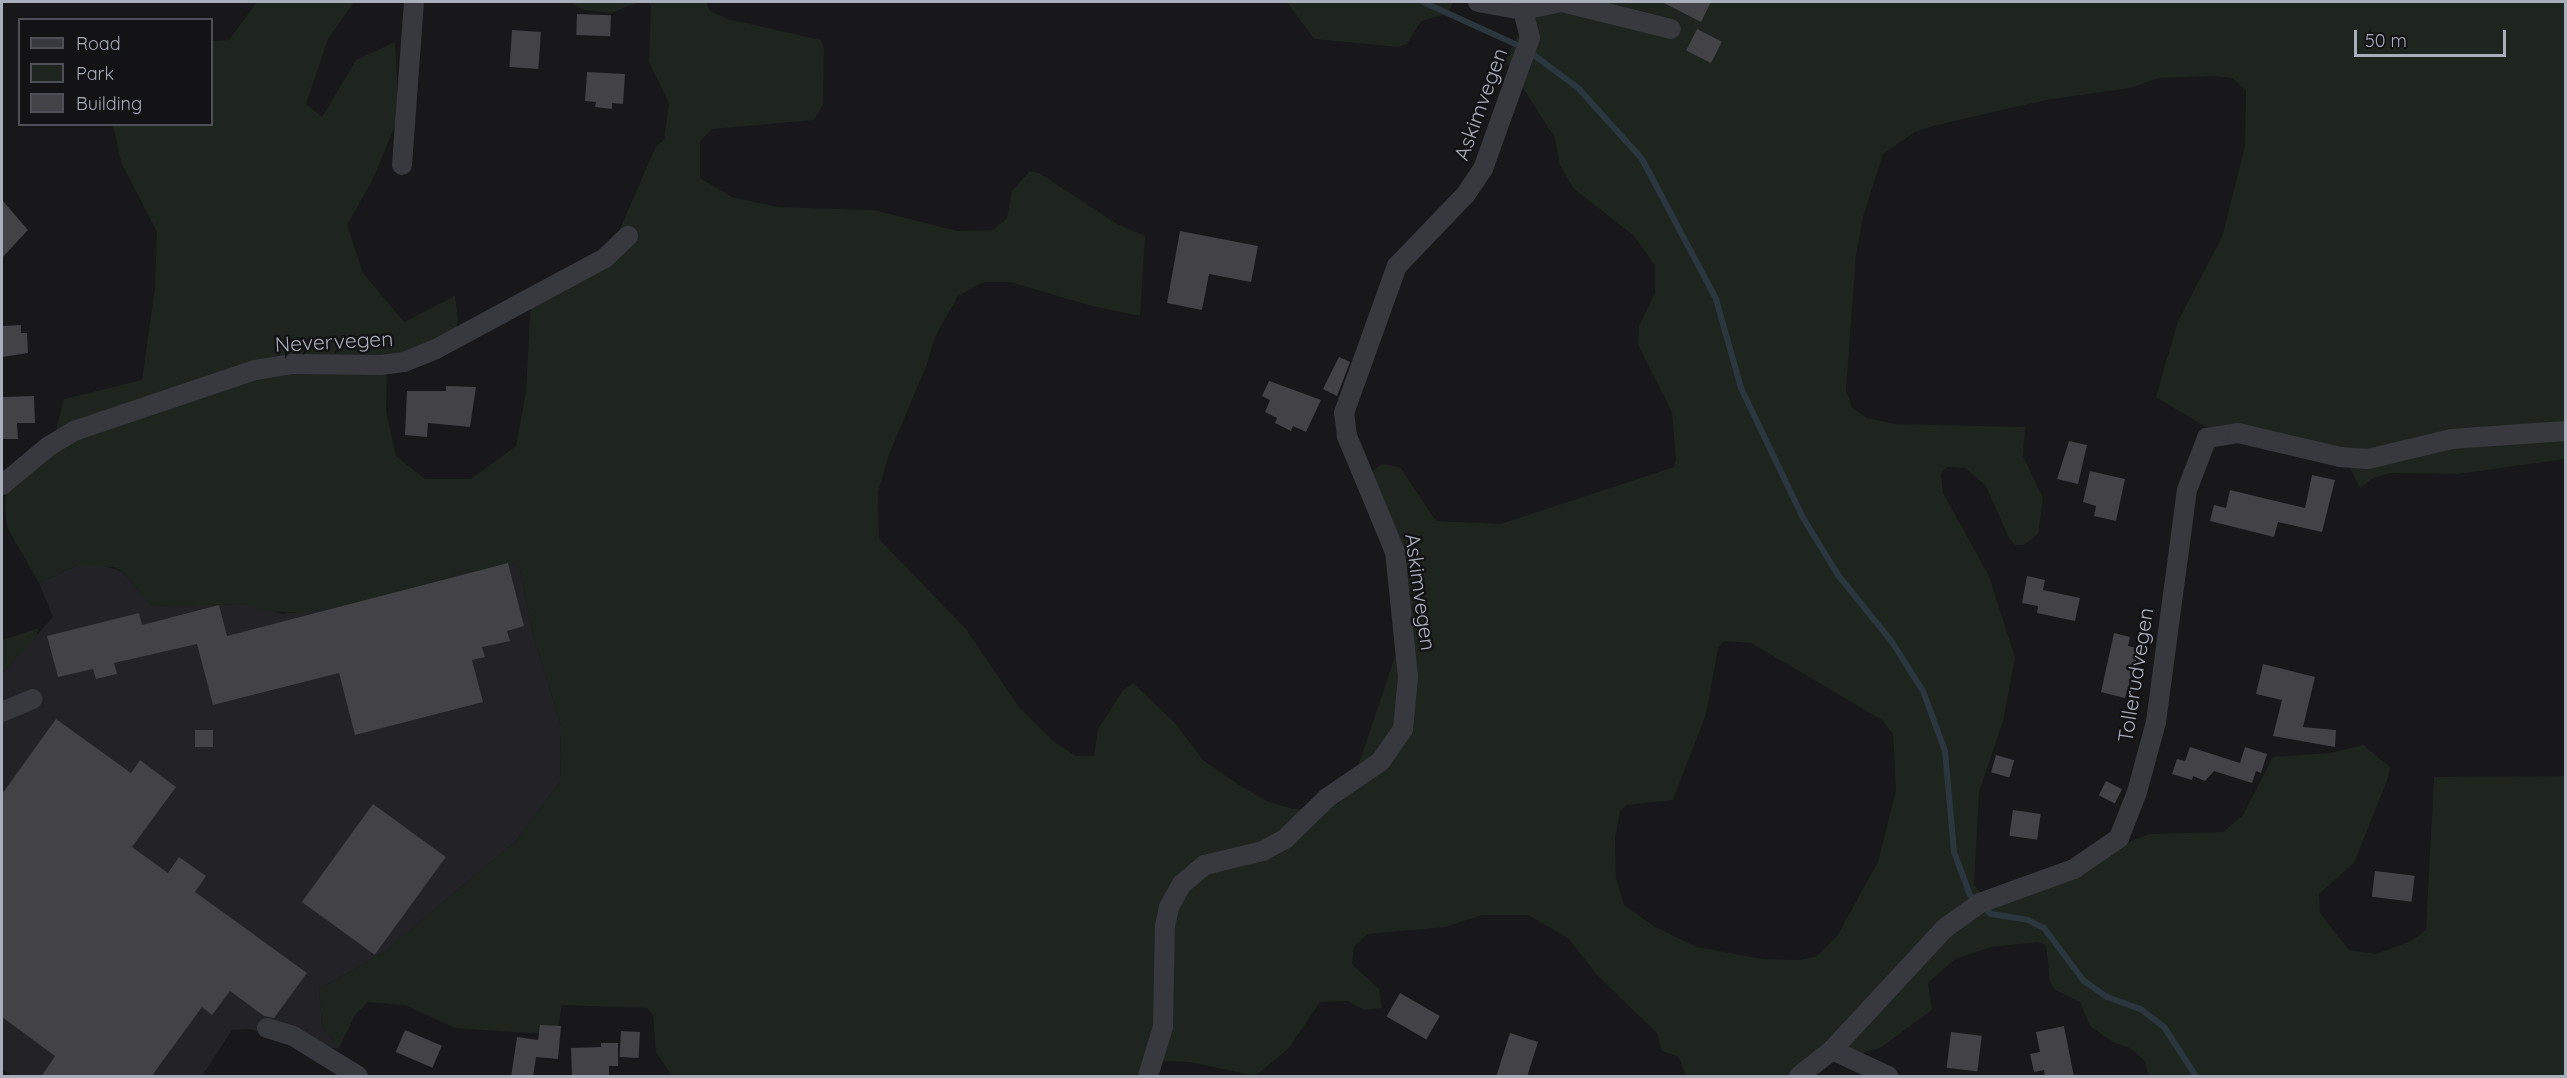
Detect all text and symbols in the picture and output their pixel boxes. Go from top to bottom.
legend [18,18,213,126]
scale bar [2357,18,2508,56]
text: 50 m [2365,29,2407,52]
text: Road [76,32,121,55]
street label: Askimvegen [1448,44,1512,164]
text: Park [76,62,114,85]
text: Building [76,92,142,115]
street label: Nevervegen [274,325,394,357]
street label: Askimvegen [1400,532,1442,652]
street label: Tollerudvegen [2112,606,2158,744]

